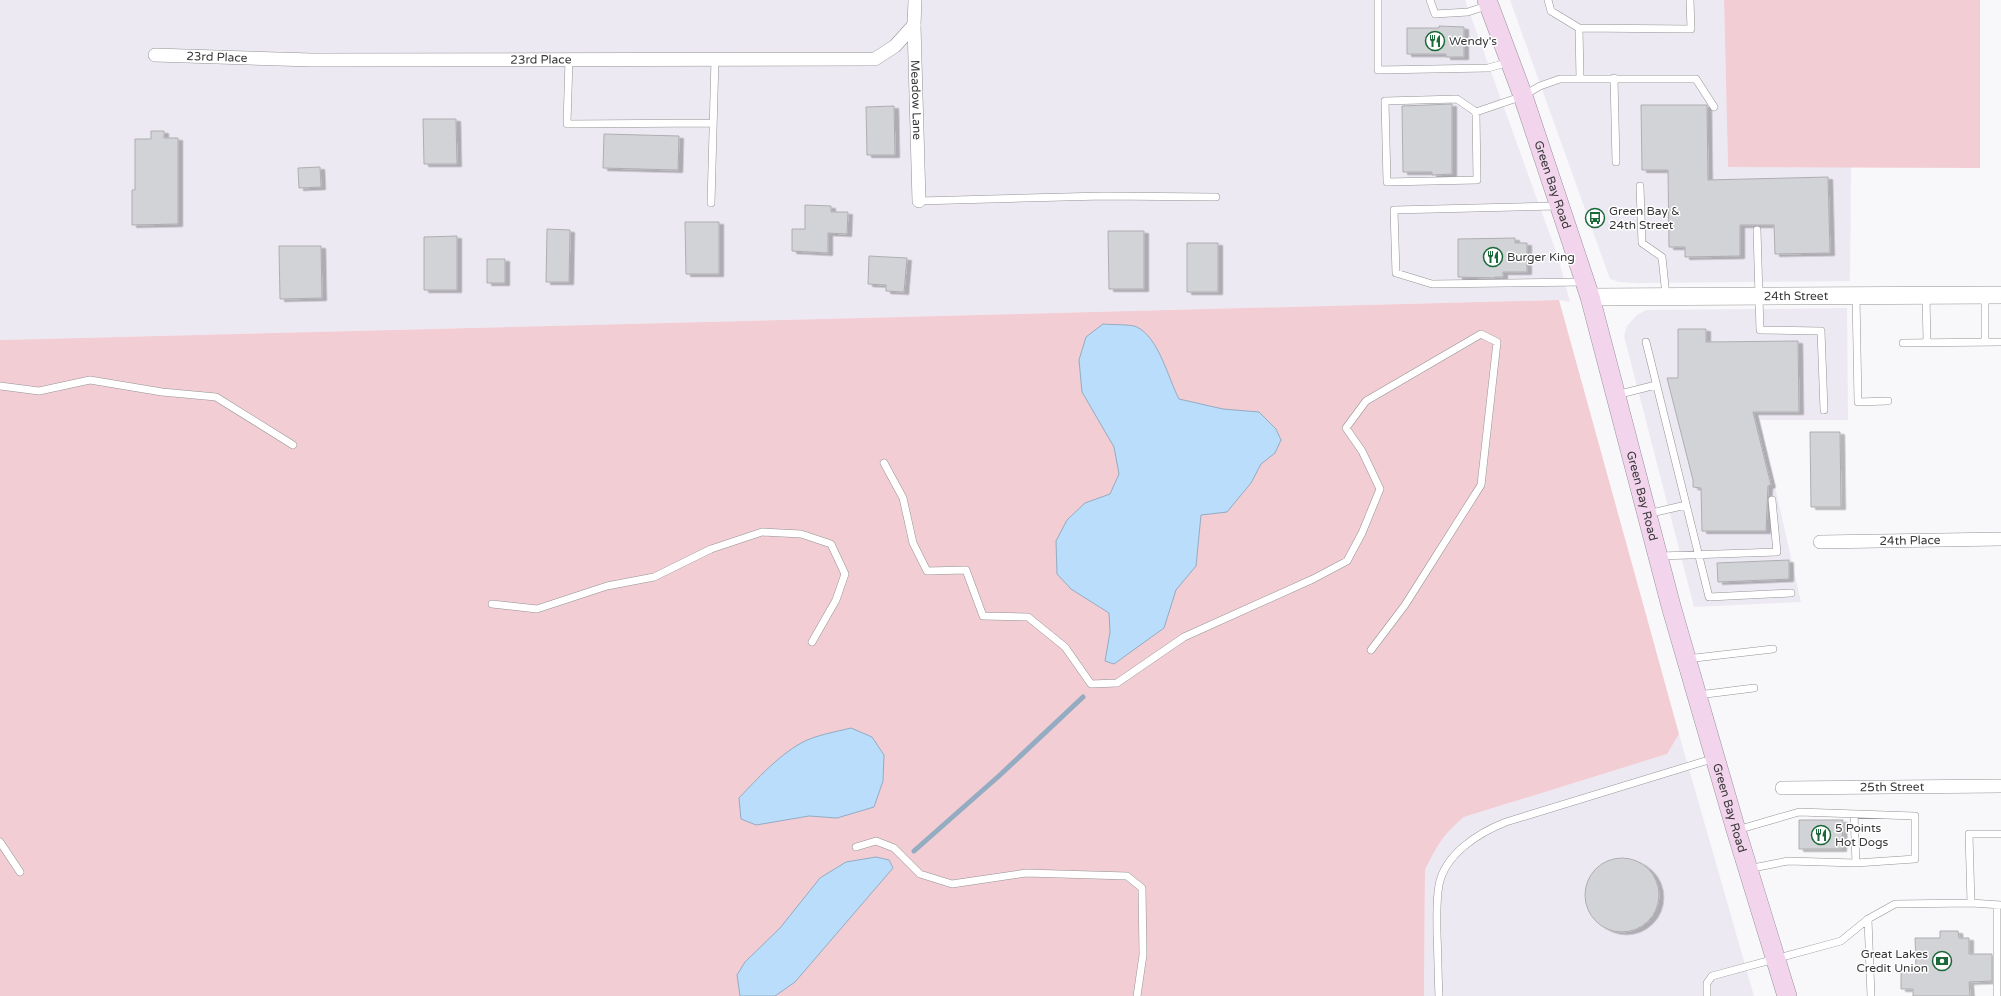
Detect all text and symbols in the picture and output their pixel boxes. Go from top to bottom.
restaurant icon: Wendy's [1424,30,1446,52]
place label: Wendy's [1449,34,1497,48]
street label: 23rd Place [186,49,248,65]
street label: 23rd Place [510,53,572,67]
street label: Meadow Lane [908,60,924,140]
street label: Green Bay Road [1531,139,1574,231]
place label: Green Bay & 24th Street [1609,204,1680,232]
bus stop icon: Green Bay & 24th Street [1584,207,1606,229]
restaurant icon: Burger King [1482,246,1504,268]
place label: Burger King [1507,250,1575,264]
street label: 24th Street [1764,289,1829,303]
street label: Green Bay Road [1624,449,1661,542]
street label: 24th Place [1879,533,1941,548]
street label: Green Bay Road [1710,762,1749,854]
street label: 25th Street [1860,780,1925,794]
place label: 5 Points Hot Dogs [1835,821,1888,849]
restaurant icon: 5 Points Hot Dogs [1810,824,1832,846]
place label: Great Lakes Credit Union [1856,947,1928,975]
bank icon: Great Lakes Credit Union [1931,950,1953,972]

